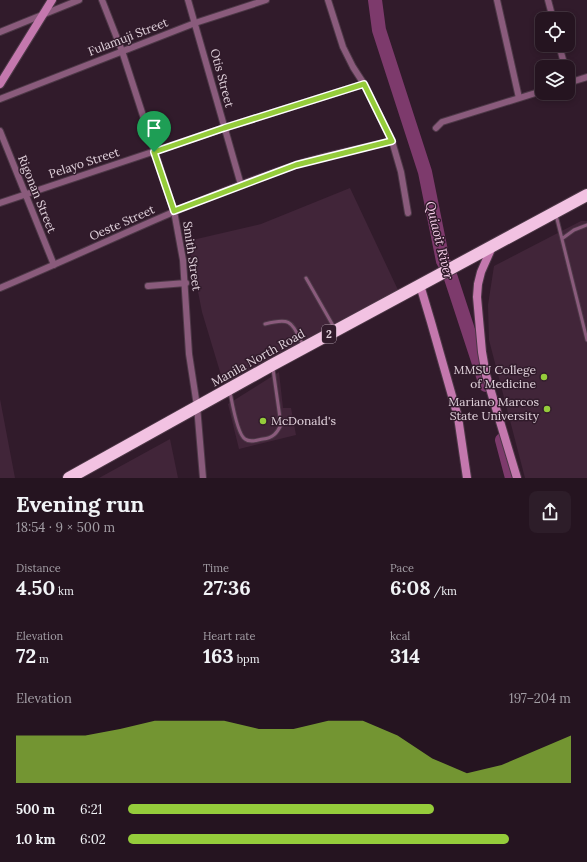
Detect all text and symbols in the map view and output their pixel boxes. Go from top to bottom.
map controls [535,12,575,100]
button: locate [535,12,575,52]
street label: Fulamuji Street [86,14,170,59]
street label: Otis Street [207,47,238,109]
button: layers [535,60,575,100]
pin [137,111,171,152]
icon: arrive [143,117,165,139]
street label: Pelayo Street [47,144,121,181]
street label: Rigonan Street [15,153,60,235]
water label: Quiaoit River [422,199,457,281]
street label: Oeste Street [87,201,157,244]
street label: Smith Street [180,220,205,292]
road number: 2 [322,325,336,343]
street label: Manila North Road [208,326,307,389]
place label: MMSU College of Medicine [453,362,536,391]
marker: MMSU College of Medicine [539,372,549,382]
place label: Mariano Marcos State University [448,394,540,423]
marker: Mariano Marcos State University [542,404,552,414]
place label: McDonald's [271,413,336,428]
marker: McDonald's [258,416,268,426]
text: Evening run [16,490,144,518]
button: share [529,491,571,533]
text: 18:54 · 9 × 500 m [16,519,115,536]
text: Distance [16,561,61,575]
text: Time [203,561,229,575]
text: Pace [390,561,414,575]
text: 4.50 [16,575,55,600]
text: 27:36 [203,575,251,600]
text: 6:08 [390,575,431,600]
text: km [55,584,74,598]
text: /km [431,584,457,598]
text: Elevation [16,629,63,643]
text: Heart rate [203,629,255,643]
text: kcal [390,629,410,643]
text: 72 [16,643,36,668]
text: 163 [203,643,234,668]
text: 314 [390,643,420,668]
text: m [36,652,49,666]
text: bpm [234,652,260,666]
text: Elevation [16,690,72,707]
text: 197–204 m [509,690,571,707]
text: 500 m [16,801,55,818]
text: 6:21 [80,801,102,818]
text: 1.0 km [16,831,55,848]
text: 6:02 [80,831,106,848]

